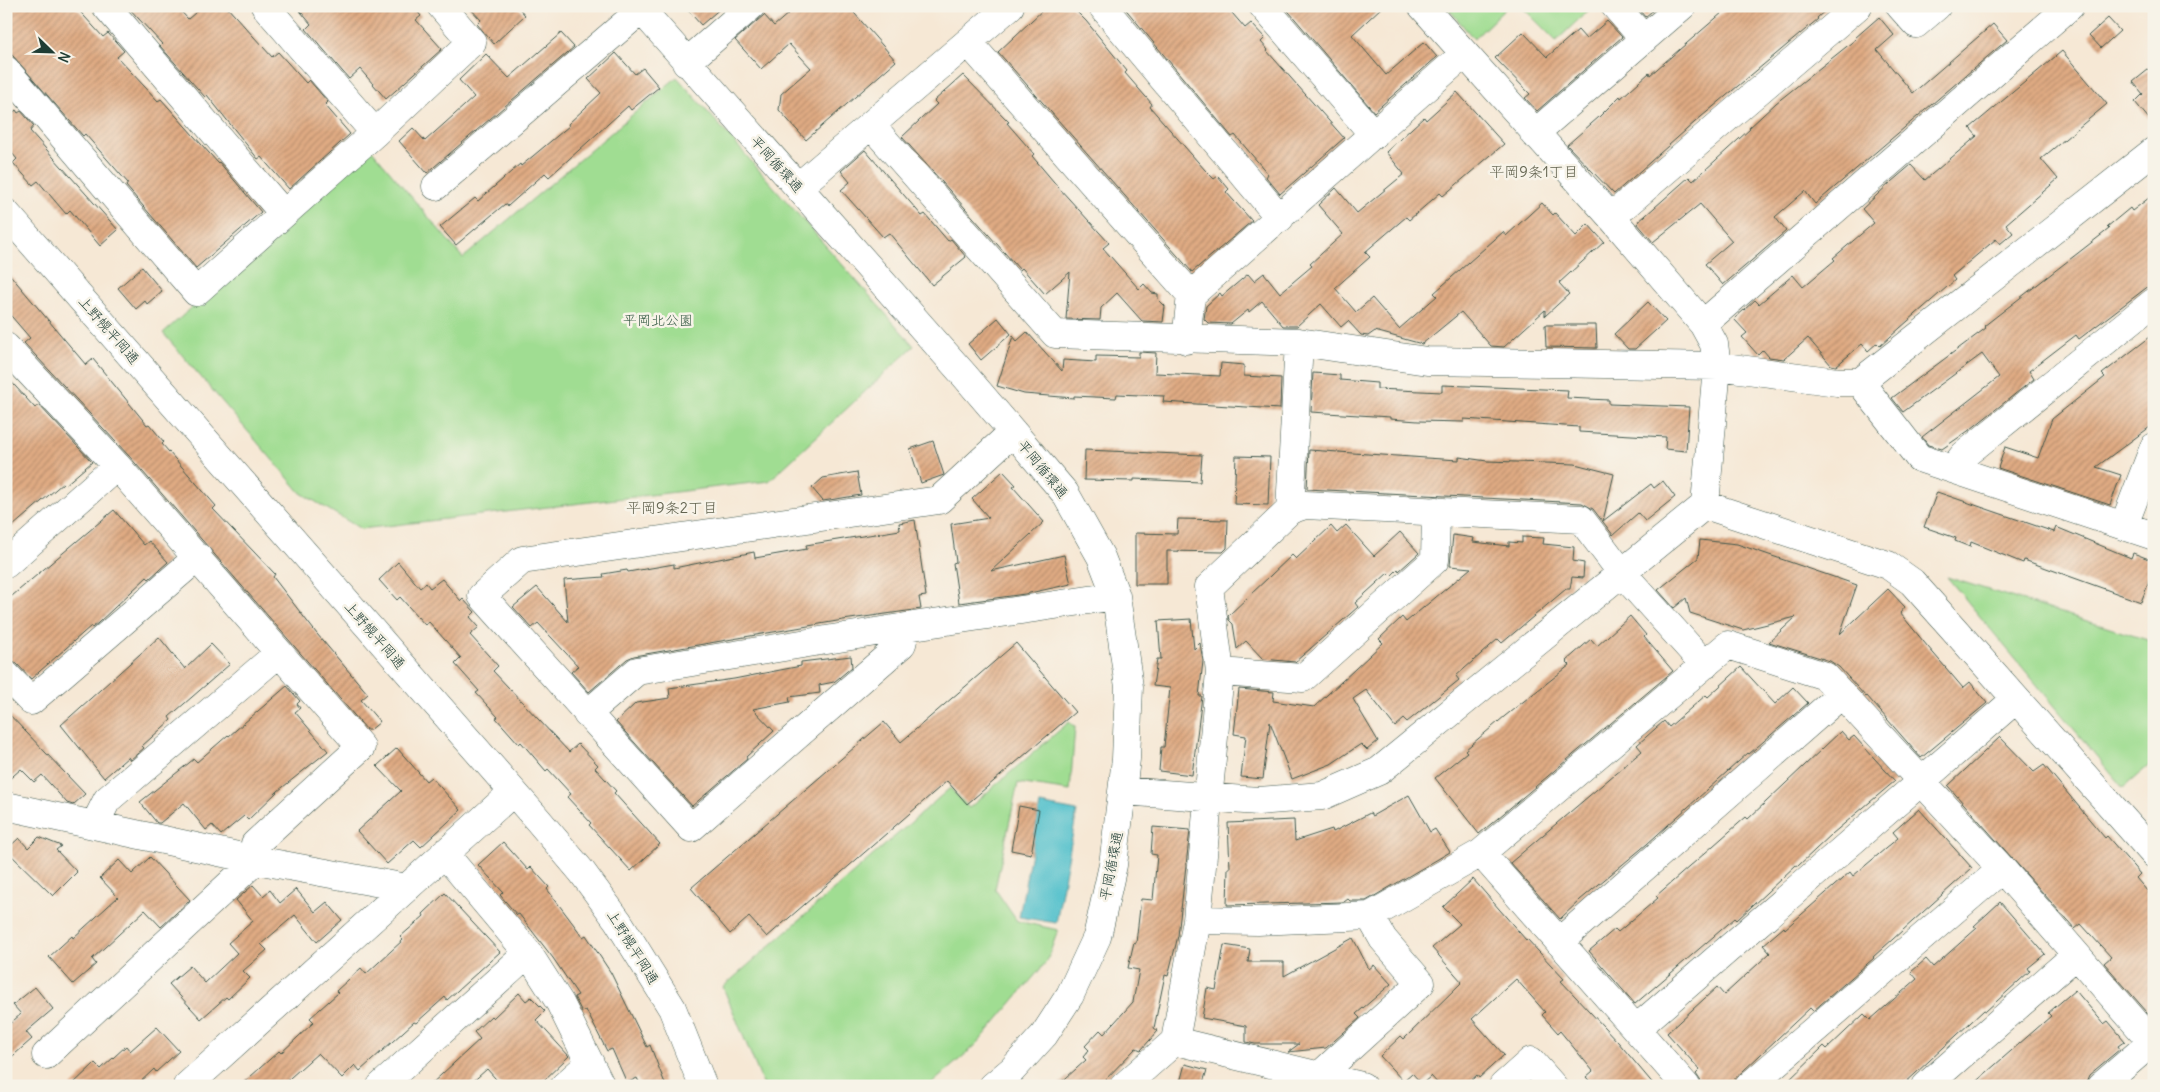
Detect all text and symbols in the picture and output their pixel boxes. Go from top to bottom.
north arrow [28,28,78,78]
text: N [54,49,74,65]
street label: 平岡循環通 [747,132,807,196]
district label: 平岡9条1丁目 [1489,162,1579,181]
street label: 上野幌平岡通 [75,292,143,368]
park label: 平岡北公園 [623,311,693,329]
street label: 平岡循環通 [1014,436,1072,502]
district label: 平岡9条2丁目 [626,498,718,517]
street label: 上野幌平岡通 [341,597,409,673]
street label: 平岡循環通 [1095,830,1127,902]
street label: 上野幌平岡通 [603,907,663,987]

